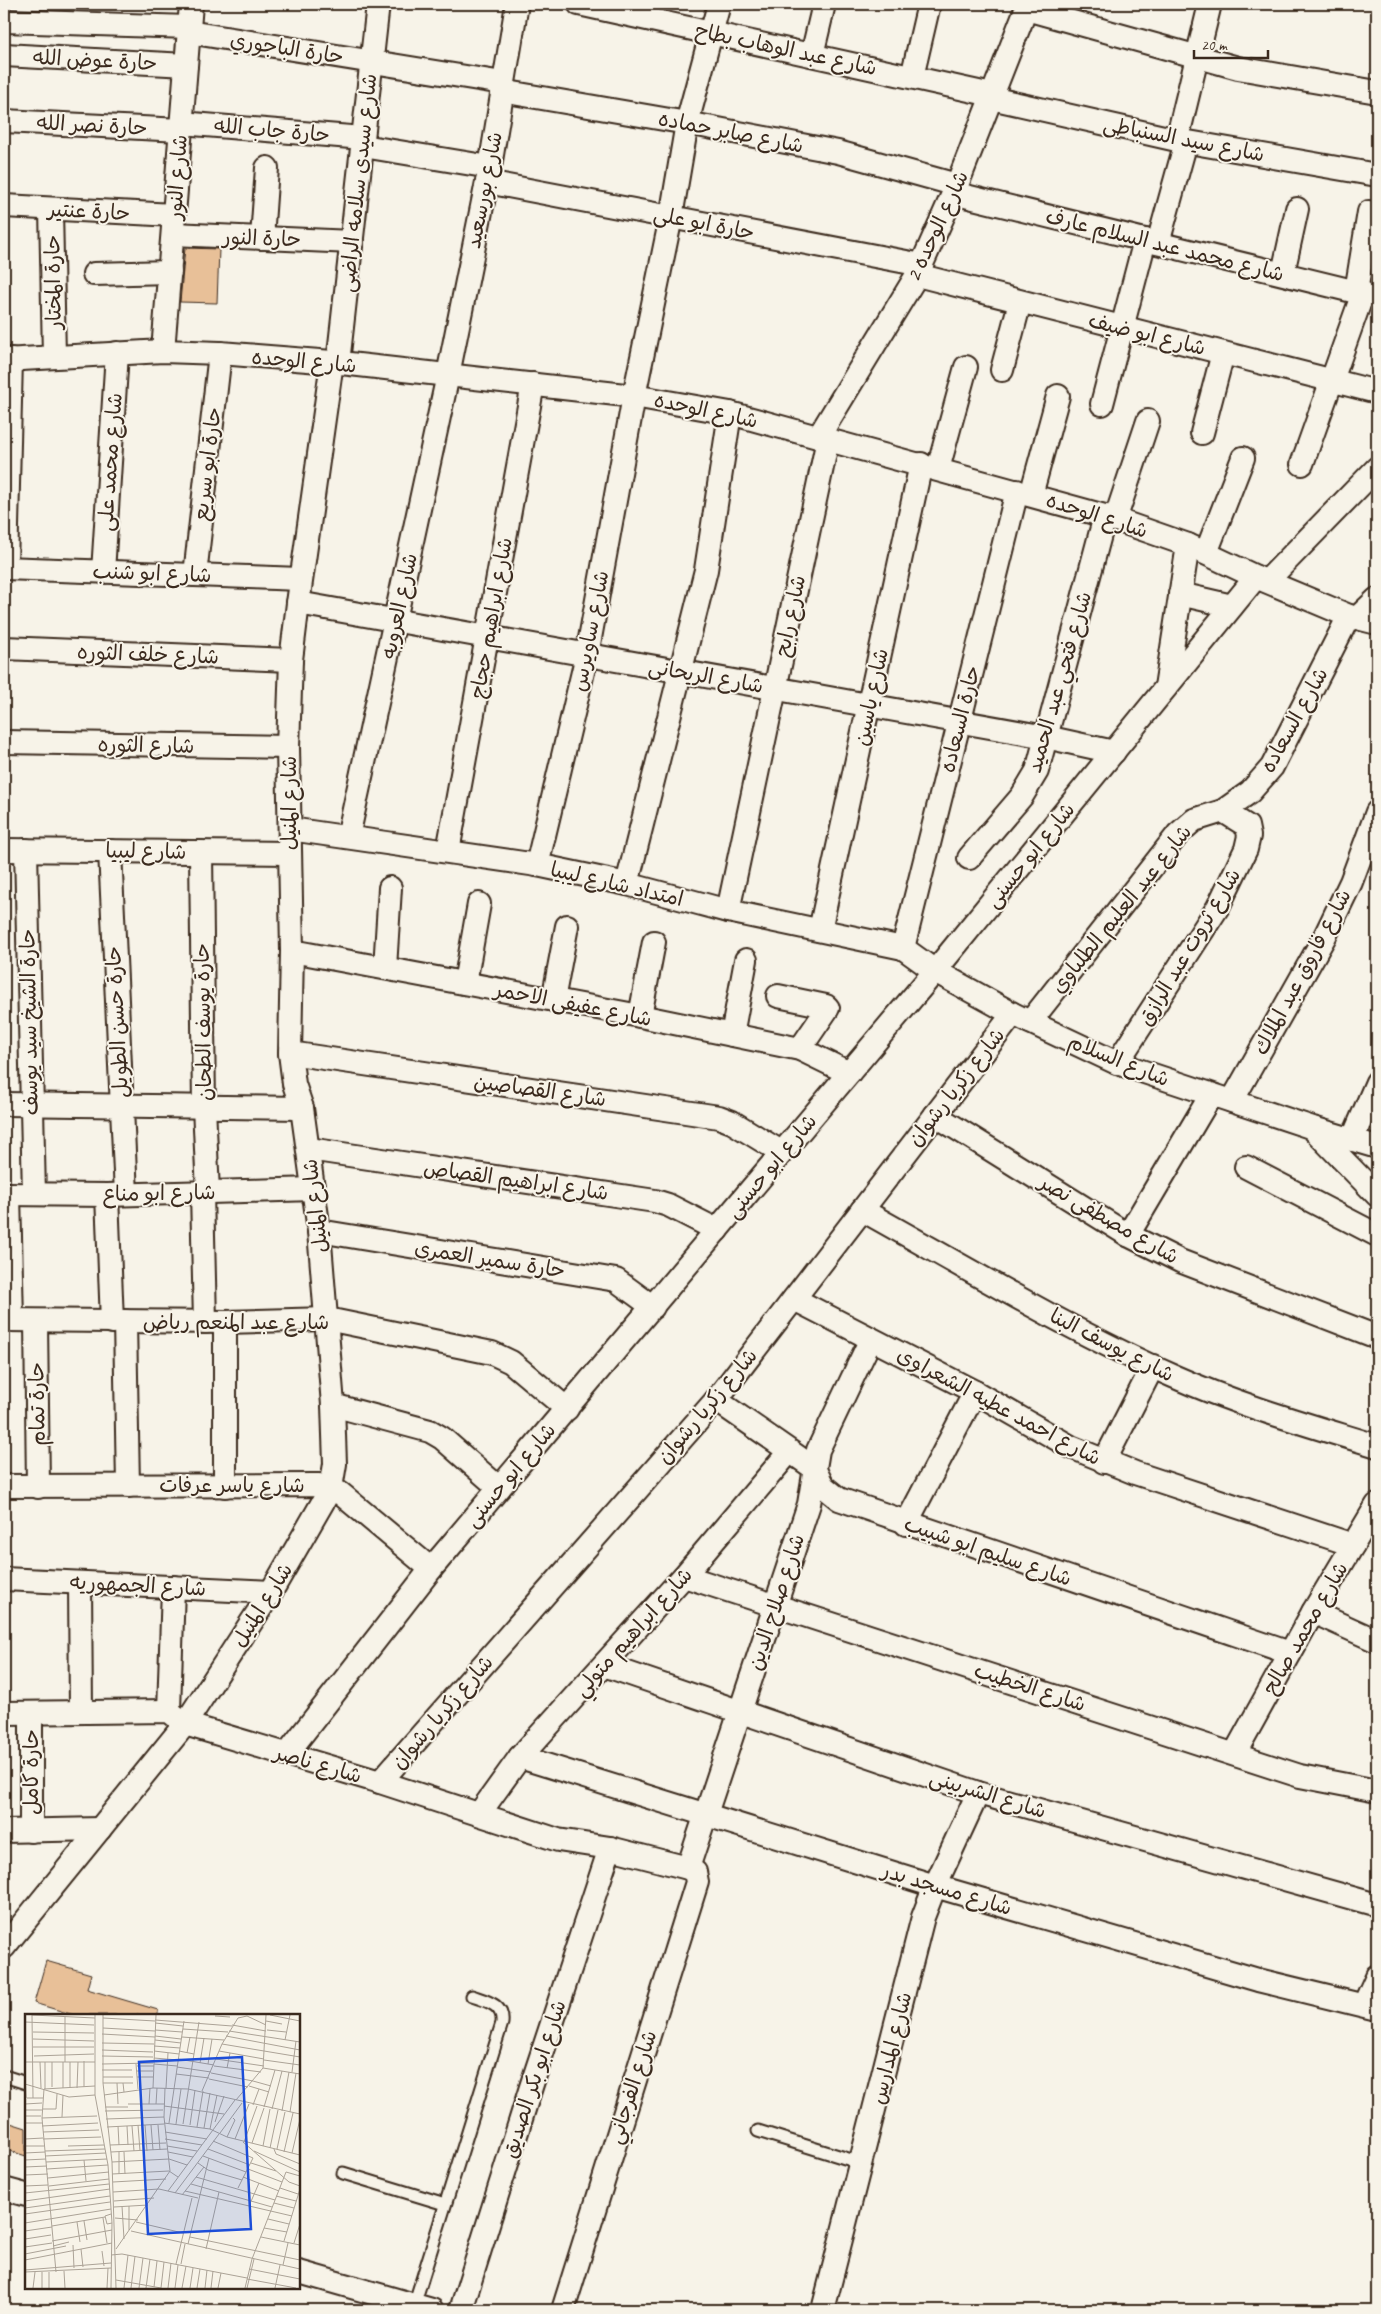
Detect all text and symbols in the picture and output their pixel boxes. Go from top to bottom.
street label: شارع عبد الوهاب بطاح [692,17,879,83]
street label: حارة الباجوري [228,26,346,72]
scale bar [1194,28,1267,60]
text: 20 m [1201,36,1228,55]
street label: حارة عوض الله [32,44,158,76]
street label: شارع سيدى سلامه الراضى [334,72,384,294]
street label: شارع صابر حماده [656,105,806,161]
street label: حارة نصر الله [36,109,148,141]
street label: شارع سيد السنباطى [1101,111,1267,169]
street label: حارة جاب الله [213,112,331,148]
street label: شارع بورسعيد [460,129,510,251]
street label: شارع النور [161,134,195,223]
street label: شارع الوحده 2 [900,166,976,287]
street label: حارة عنتير [45,196,131,226]
street label: حارة ابو على [651,200,757,246]
street label: شارع محمد عبد السلام عارف [1042,203,1287,290]
street label: حارة النور [220,224,302,253]
street label: حارة المختار [39,235,67,331]
street label: شارع ابو ضيف [1085,307,1208,363]
street label: شارع الوحده [250,343,358,381]
street label: شارع الوحده [651,386,760,436]
street label: شارع محمد على [92,392,130,532]
street label: حارة ابو سريع [187,405,229,523]
street label: شارع الوحده [1042,486,1151,546]
street label: شارع ابراهيم حجاج [464,535,521,701]
street label: شارع العروبه [375,551,425,662]
street label: شارع ابو شنب [92,558,212,590]
street label: شارع ساويرس [566,568,616,694]
street label: شارع رابح [769,573,813,660]
street label: شارع فتحي عبد الحميد [1021,588,1103,777]
street label: شارع خلف الثوره [77,639,219,671]
street label: شارع ياسين [848,646,896,749]
street label: شارع الريحانى [646,653,765,701]
street label: حارة السعاده [934,663,986,775]
street label: شارع السعاده [1254,663,1335,778]
street label: شارع الثوره [97,731,194,761]
street label: شارع المنيل [276,756,304,850]
street label: شارع ابو حسنى [980,797,1082,914]
street label: شارع عبد العليم الطلباوي [1045,819,1199,1000]
street label: شارع ليبيا [105,837,187,867]
street label: امتداد شارع ليبيا [547,856,686,914]
street label: شارع ثروت عبد الرازق [1132,864,1248,1031]
street label: شارع فاروق عبد الملاك [1247,885,1358,1060]
street label: حارة الشيخ سيد يوسف [14,928,45,1116]
street label: حارة يوسف الطحان [189,943,217,1101]
street label: حارة حسن الطويل [100,945,134,1099]
street label: شارع عفيفى الاحمر [490,976,654,1034]
street label: شارع زكريا رشوان [902,1023,1012,1153]
street label: شارع السلام [1063,1028,1173,1095]
street label: شارع القصاصين [472,1068,608,1114]
street label: شارع ابو حسنى [720,1109,824,1225]
street label: شارع ابراهيم القصاص [421,1154,610,1209]
street label: شارع المنيل [296,1157,336,1255]
street label: شارع مصطفى نصر [1032,1167,1184,1271]
street label: شارع ابو مناع [102,1179,216,1209]
street label: حارة سمير العمرى [413,1234,567,1284]
street label: شارع يوسف البنا [1045,1303,1179,1389]
street label: شارع عبد المنعم رياض [143,1309,329,1338]
street label: شارع احمد عطيه الشعراوى [892,1341,1105,1473]
street label: شارع زكريا رشوان [651,1343,764,1470]
street label: حارة تمام [23,1362,54,1446]
street label: شارع ابو حسنى [459,1418,563,1534]
street label: شارع ياسر عرفات [159,1472,305,1500]
street label: شارع سليم ابو شبيب [900,1510,1075,1595]
street label: شارع صلاح الدين [742,1530,812,1674]
street label: شارع محمد صالح [1257,1557,1355,1700]
street label: شارع المنيل [226,1558,300,1653]
street label: شارع ابراهيم متولي [568,1562,702,1706]
street label: شارع الجمهوريه [69,1568,207,1604]
street label: شارع زكريا رشوان [385,1650,500,1776]
street label: شارع الخطيب [970,1657,1089,1719]
street label: حارة كامل [18,1729,44,1815]
street label: شارع ناصر [269,1739,365,1791]
street label: شارع الشربينى [926,1764,1049,1826]
street label: شارع مسجد بدر [876,1856,1015,1923]
street label: شارع المدارس [864,1989,919,2107]
street label: شارع ابو بكر الصديق [496,1997,574,2162]
inset map [25,2014,300,2289]
street label: شارع الفرجاني [601,2027,668,2149]

